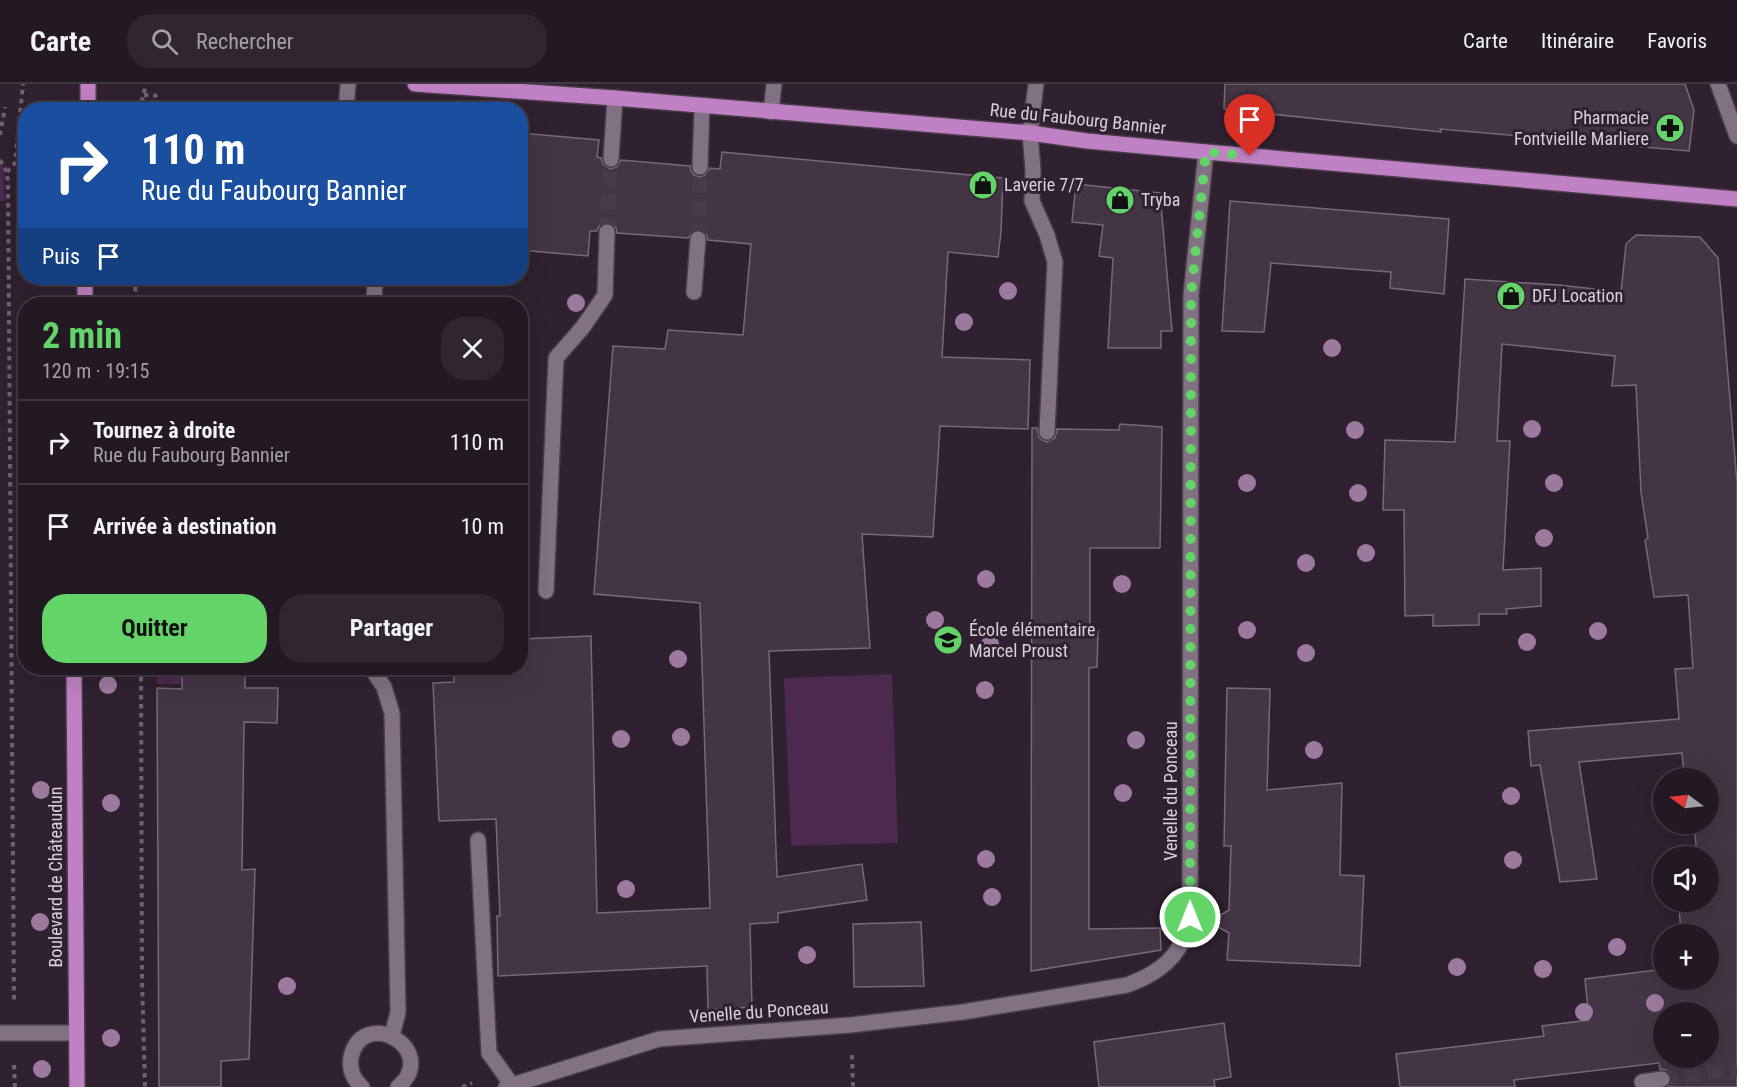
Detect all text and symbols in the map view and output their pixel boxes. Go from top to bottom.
search box [127,14,547,68]
text: Carte [30,25,91,58]
icon: search [148,25,181,58]
text: Rechercher [196,29,293,54]
text: Carte [1463,29,1508,53]
text: Itinéraire [1541,29,1614,53]
text: Favoris [1647,29,1707,53]
pin [1224,94,1275,156]
street label: Rue du Faubourg Bannier [989,99,1168,138]
icon: arrive [1233,103,1266,136]
place label: Pharmacie Fontvieille Marliere [1514,107,1649,149]
pharmacy icon: Pharmacie Fontvieille Marliere [1654,112,1686,144]
text: 110 m [141,125,246,174]
icon: right [42,126,120,204]
shop icon: Laverie 7/7 [967,169,999,201]
place label: Laverie 7/7 [1004,174,1084,195]
text: Rue du Faubourg Bannier [141,175,407,207]
shop icon: Tryba [1104,184,1136,216]
place label: Tryba [1141,189,1180,210]
icon: arrive [92,240,125,273]
text: Puis [42,244,80,269]
shop icon: DFJ Location [1495,280,1527,312]
place label: DFJ Location [1532,285,1623,306]
text: 2 min [42,315,122,357]
button: close [441,317,504,380]
text: 120 m · 19:15 [42,359,149,383]
text: Tournez à droite [93,418,235,443]
icon: right [42,426,75,459]
text: 110 m [450,430,504,455]
text: Rue du Faubourg Bannier [93,443,290,467]
icon: arrive [42,510,75,543]
text: Arrivée à destination [93,514,277,539]
text: 10 m [461,514,504,539]
button: Quitter [42,594,267,663]
button: Partager [279,594,504,663]
place label: École élémentaire Marcel Proust [969,619,1095,661]
school or university icon: École élémentaire Marcel Proust [932,624,964,656]
street label: Venelle du Ponceau [1160,721,1181,861]
north arrow [1653,768,1719,834]
map controls [1653,768,1719,1068]
street label: Boulevard de Châteaudun [45,786,66,968]
button: sound [1653,846,1719,912]
position arrow [1158,885,1222,949]
button: + [1653,924,1719,990]
street label: Venelle du Ponceau [689,996,829,1027]
button: − [1653,1002,1719,1068]

